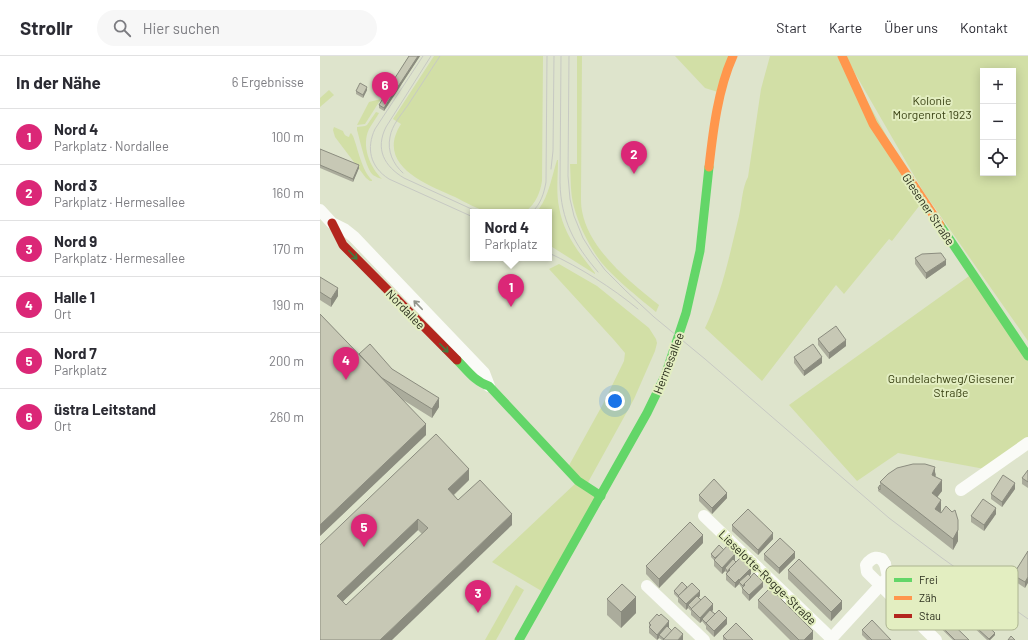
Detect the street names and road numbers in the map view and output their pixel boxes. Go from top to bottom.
street label: Giesener Straße [900,171,958,247]
street label: Nordallee [384,286,428,332]
street label: Hermesallee [650,330,686,396]
street label: Lieselotte-Rogge-Straße [716,527,820,627]

